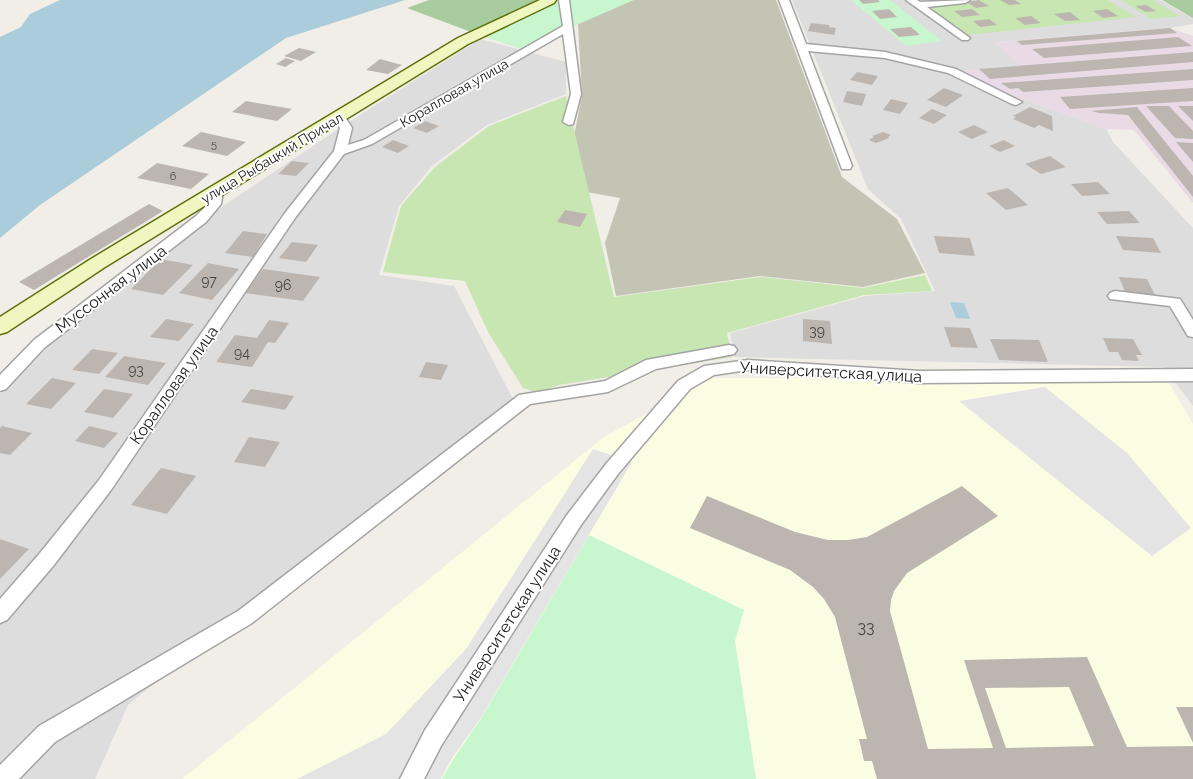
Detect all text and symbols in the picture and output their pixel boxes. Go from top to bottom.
street label: Коралловая улица [397,55,511,131]
street label: улица Рыбацкий Причал [198,109,346,207]
house number: 5 [211,138,217,151]
house number: 6 [170,170,177,183]
street label: Муссонная улица [52,241,170,337]
house number: 97 [201,273,217,289]
house number: 96 [275,277,291,293]
street label: Коралловая улица [126,322,222,448]
house number: 39 [809,323,825,339]
house number: 94 [234,345,250,361]
street label: Университетская улица [739,358,923,386]
house number: 93 [128,362,144,378]
street label: Университетская улица [449,542,565,706]
house number: 33 [857,618,875,637]

